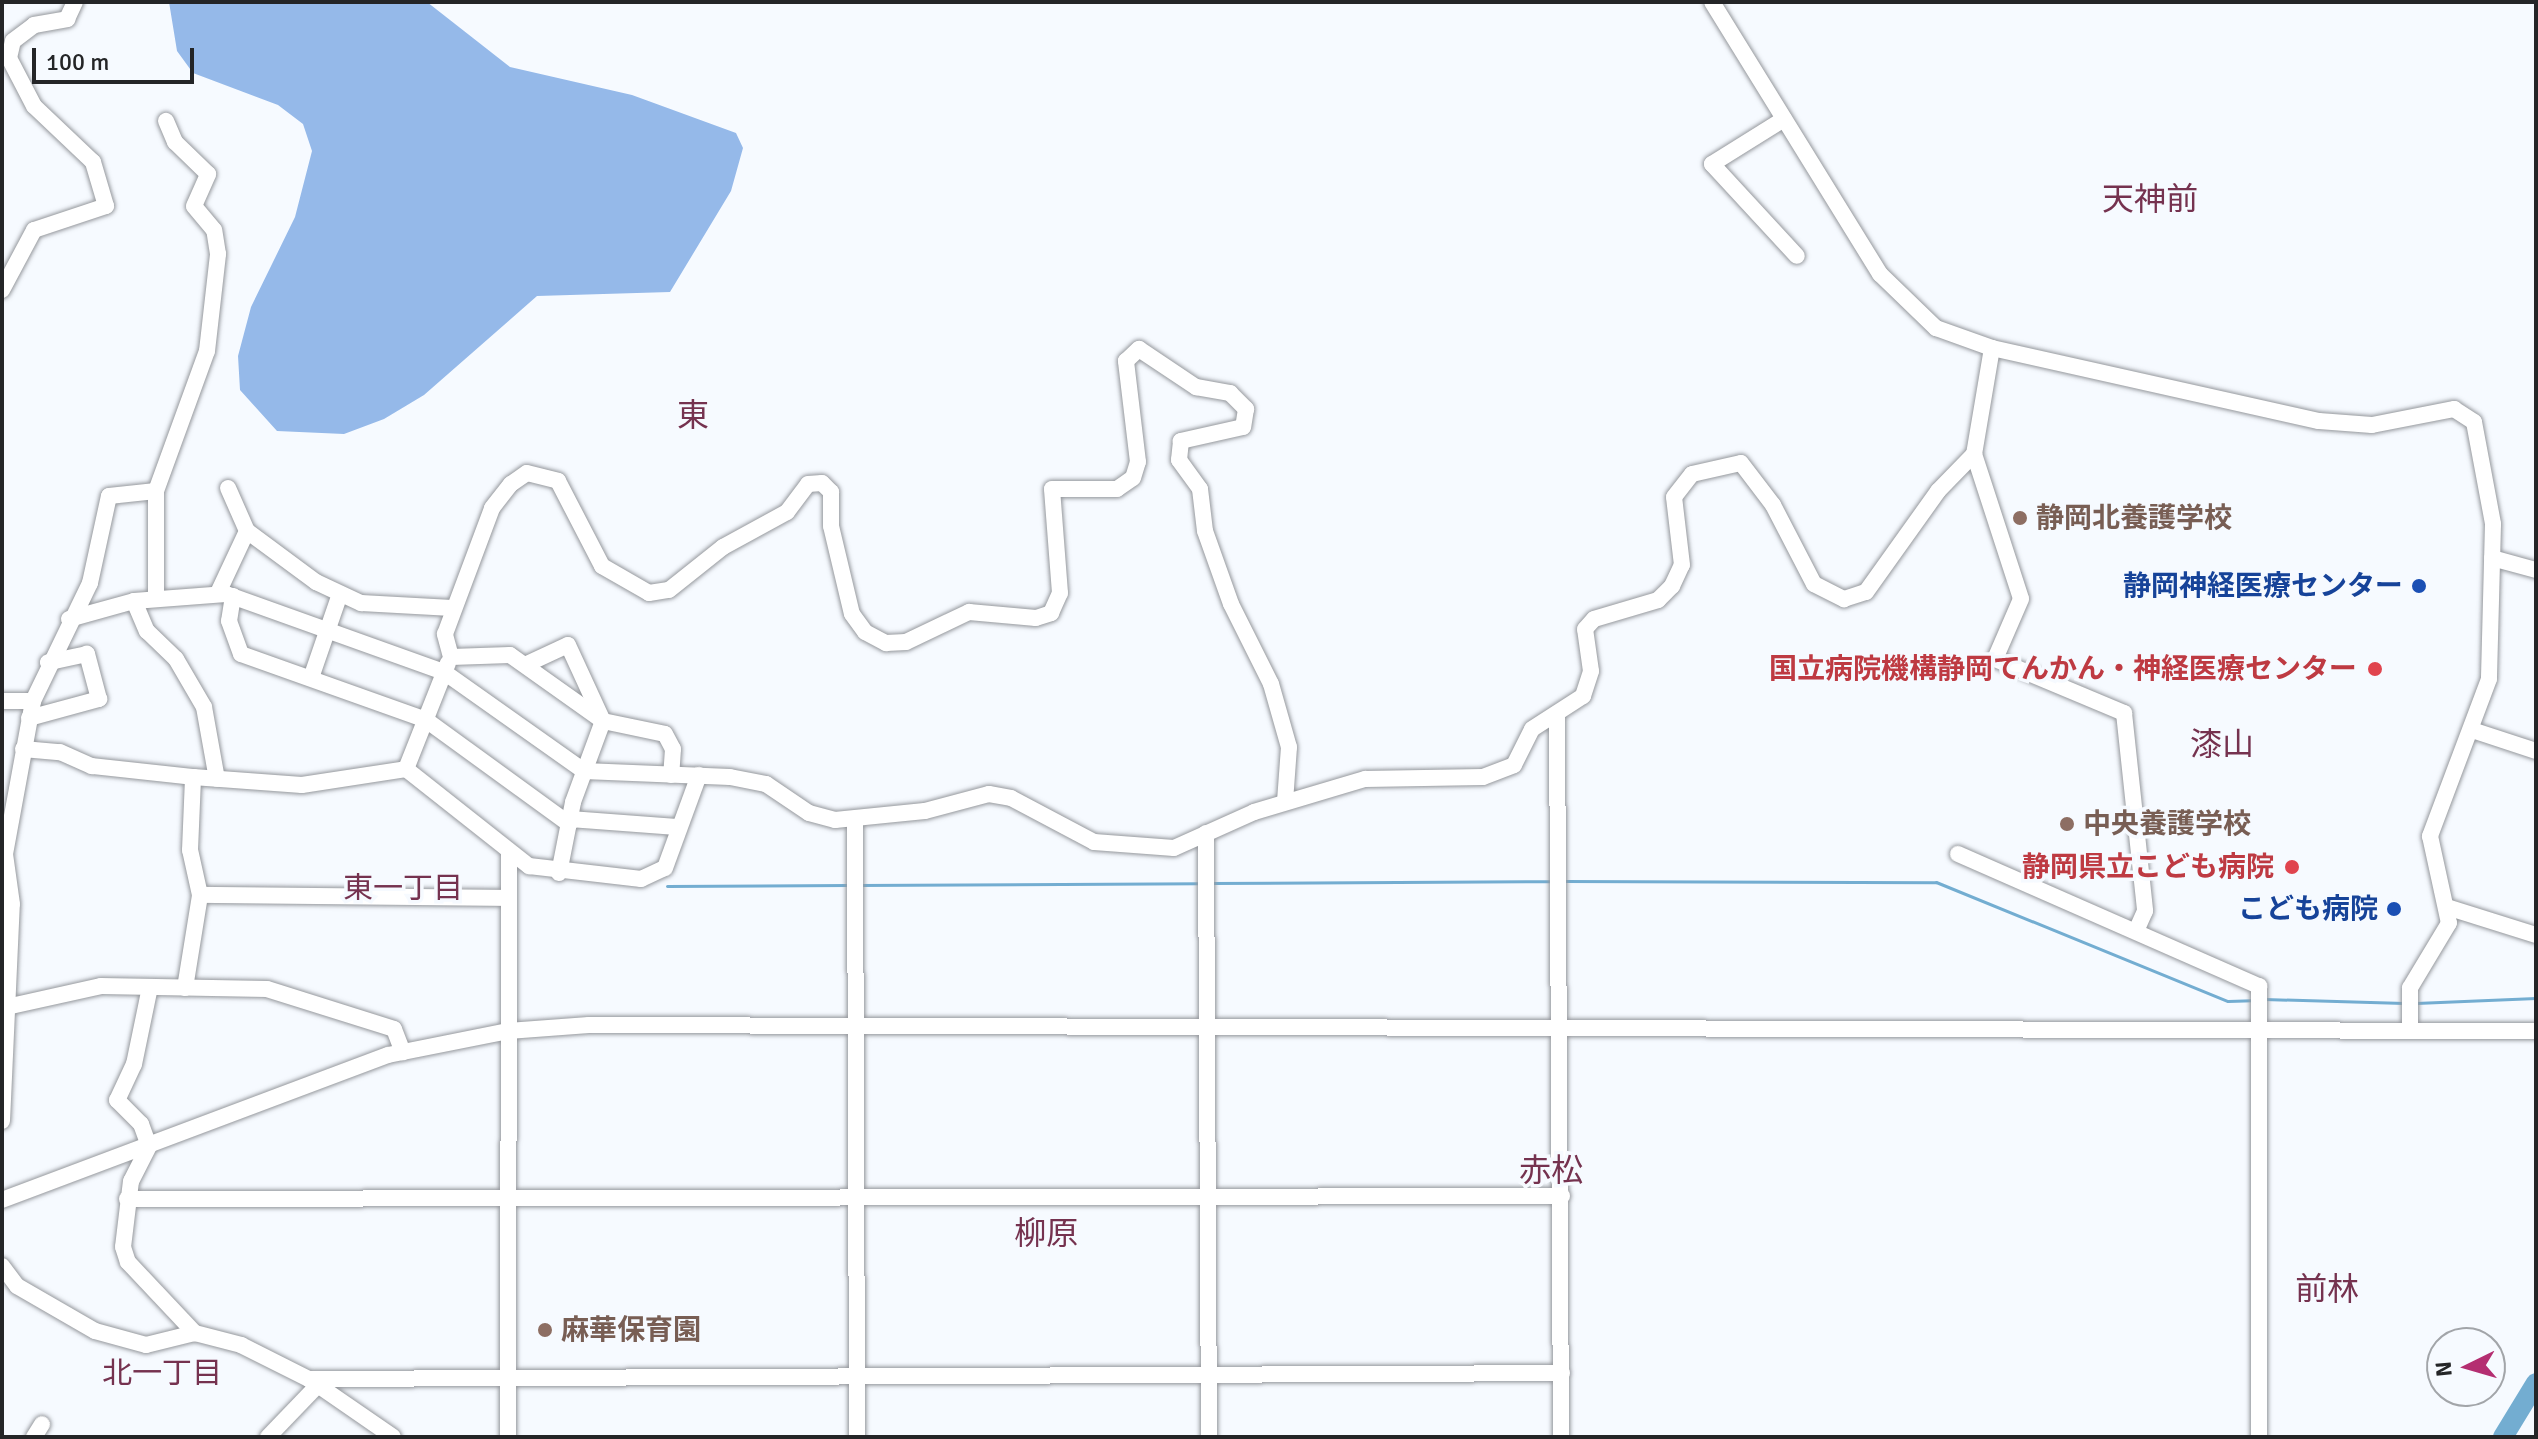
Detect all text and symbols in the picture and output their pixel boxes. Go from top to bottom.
scale bar [36,32,198,82]
text: 100 m [46,47,109,77]
district label: 天神前 [2102,181,2198,219]
district label: 東 [677,397,709,435]
place label: 静岡北養護学校 [2036,501,2232,535]
marker: 静岡北養護学校 [2011,509,2029,527]
place label: 静岡神経医療センター [2123,569,2403,603]
marker: 静岡神経医療センター [2410,577,2428,595]
place label: 国立病院機構静岡てんかん・神経医療センター [1769,652,2357,686]
marker: 国立病院機構静岡てんかん・神経医療センター [2364,658,2386,680]
district label: 漆山 [2190,726,2254,764]
place label: 中央養護学校 [2083,807,2251,841]
marker: 中央養護学校 [2058,815,2076,833]
place label: 静岡県立こども病院 [2022,850,2274,884]
marker: 静岡県立こども病院 [2281,856,2303,878]
district label: 東一丁目 [343,871,463,907]
place label: こども病院 [2238,892,2378,926]
marker: こども病院 [2385,900,2403,918]
district label: 赤松 [1519,1152,1583,1190]
district label: 柳原 [1014,1215,1078,1253]
district label: 前林 [2295,1271,2359,1309]
place label: 麻華保育園 [561,1313,701,1347]
marker: 麻華保育園 [536,1321,554,1339]
north arrow [2426,1327,2506,1407]
district label: 北一丁目 [102,1356,222,1392]
text: N [2429,1360,2458,1378]

